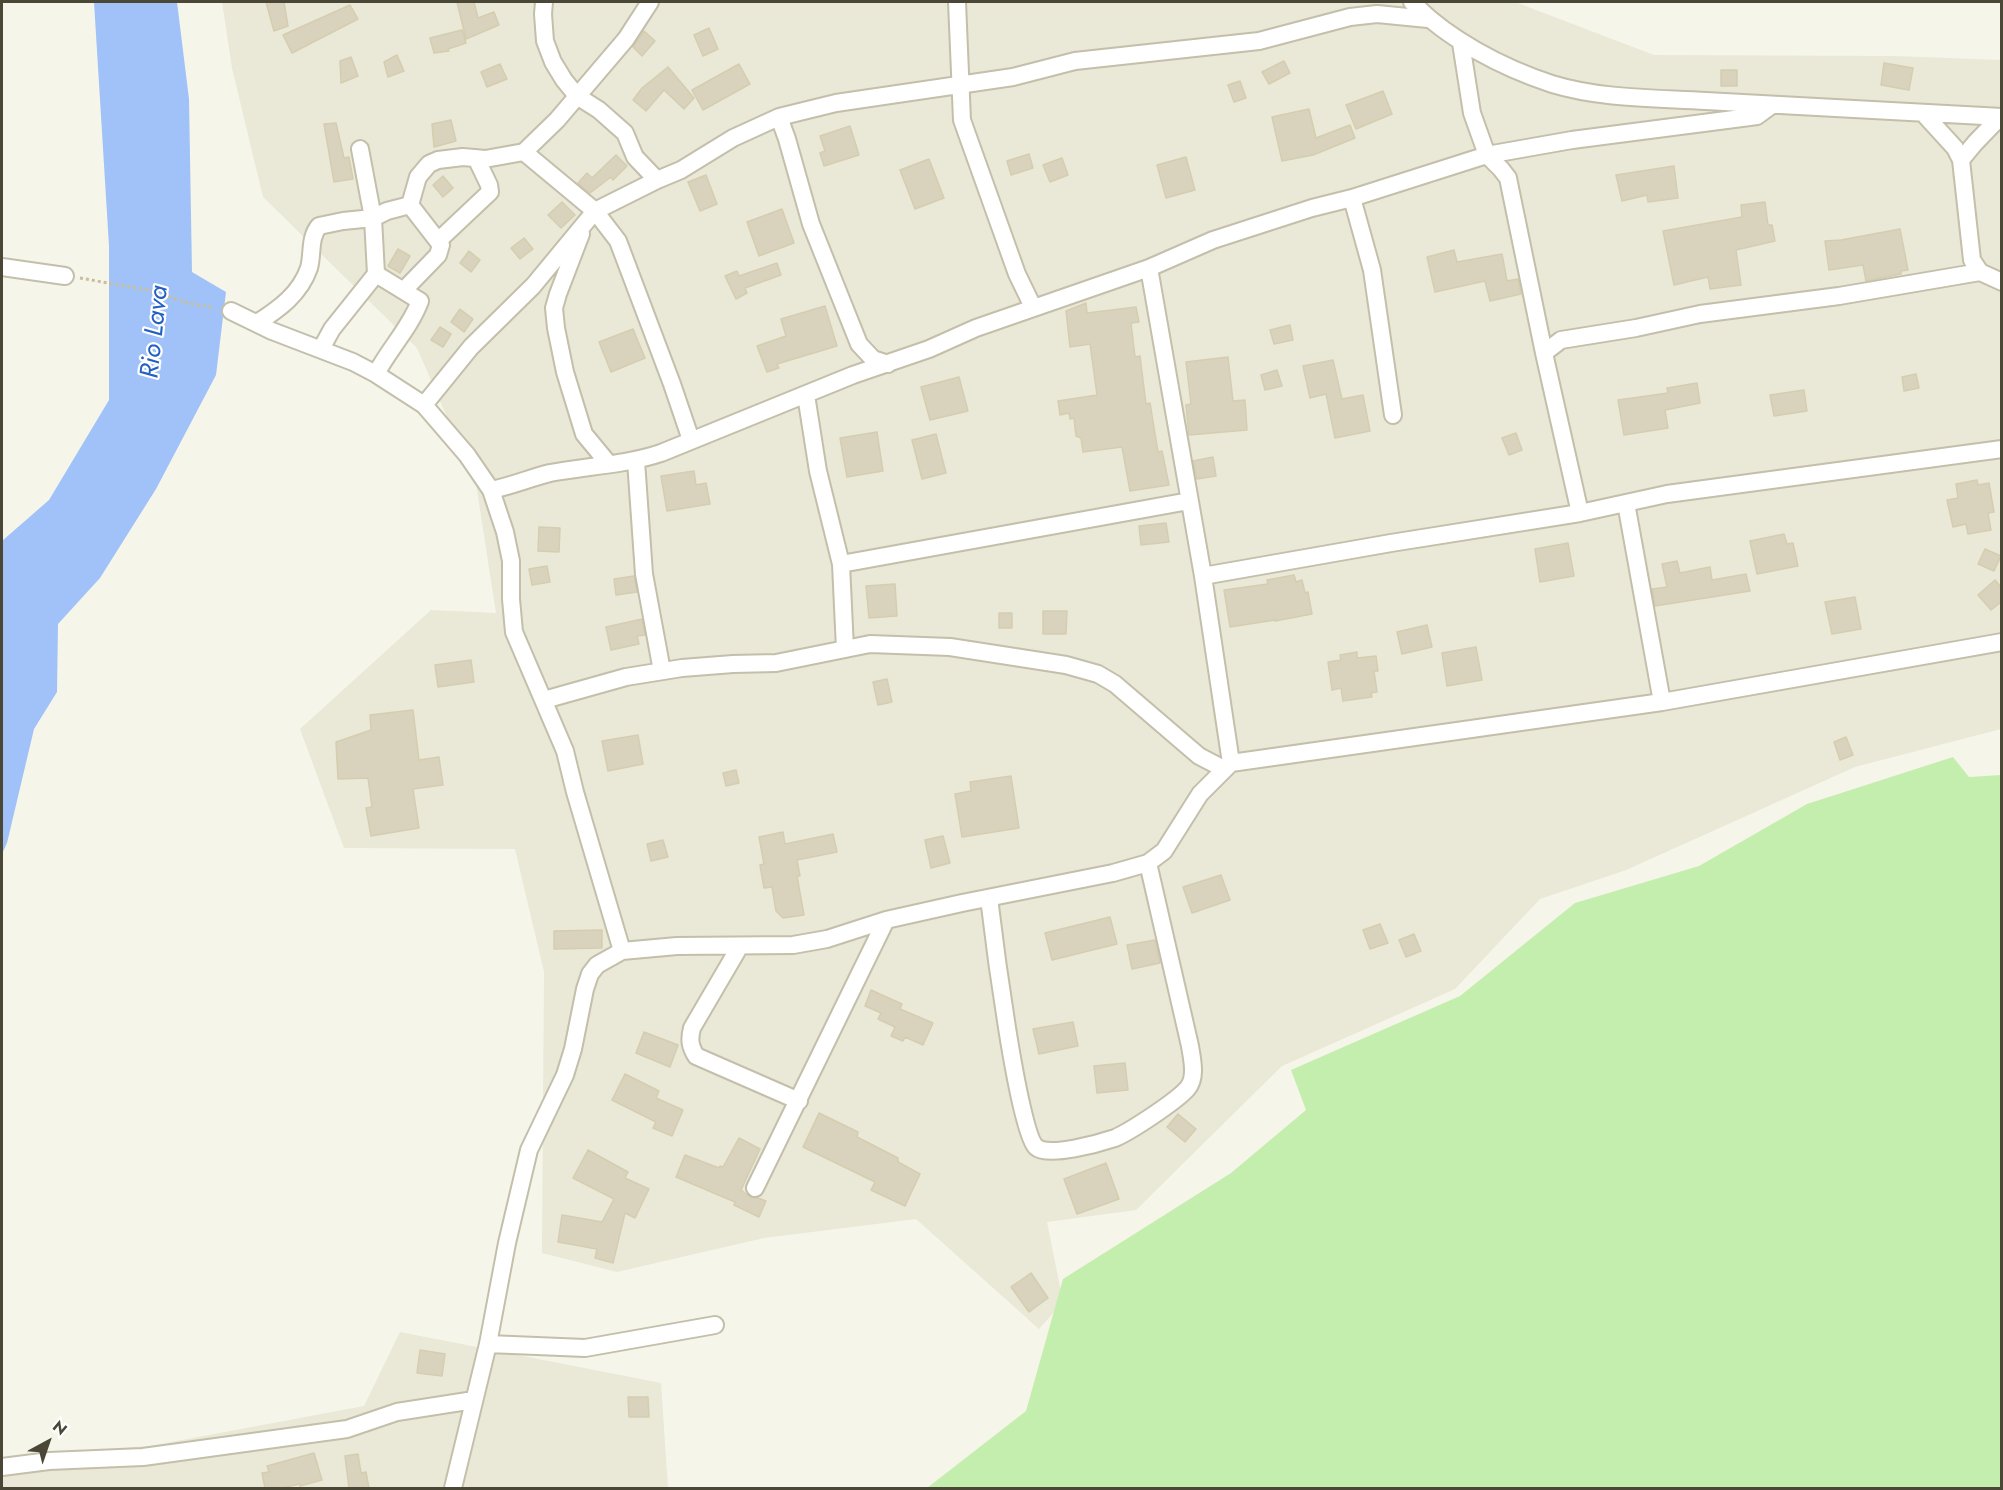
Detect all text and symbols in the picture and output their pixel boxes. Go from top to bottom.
water label: Rio Lava [136,284,176,380]
north arrow [18,1412,78,1472]
text: N [48,1415,72,1441]

